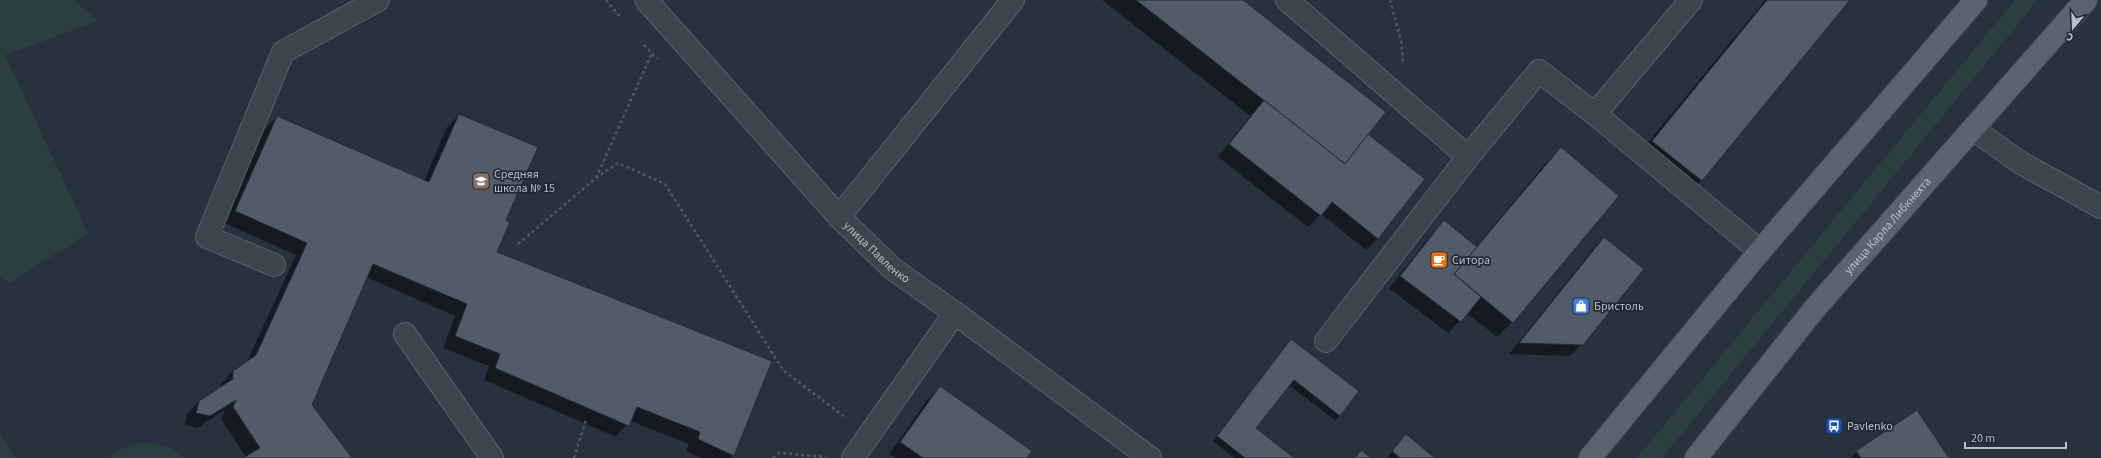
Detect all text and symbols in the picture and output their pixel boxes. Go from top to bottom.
north arrow [2053,8,2093,48]
text: С [2064,29,2075,45]
place label: Средняя школа № 15 [494,166,555,197]
school or university icon: Средняя школа № 15 [471,171,491,191]
street label: улица Карла Либкнехта [1840,174,1935,278]
street label: улица Павленко [840,217,914,287]
cafe icon: Ситора [1429,250,1449,270]
place label: Ситора [1452,252,1490,269]
shop icon: Бристоль [1571,296,1591,316]
place label: Бристоль [1594,298,1644,315]
bus stop icon: Pavlenko [1824,416,1844,436]
place label: Pavlenko [1847,418,1893,435]
scale bar [1965,424,2066,450]
text: 20 m [1971,430,1995,447]

